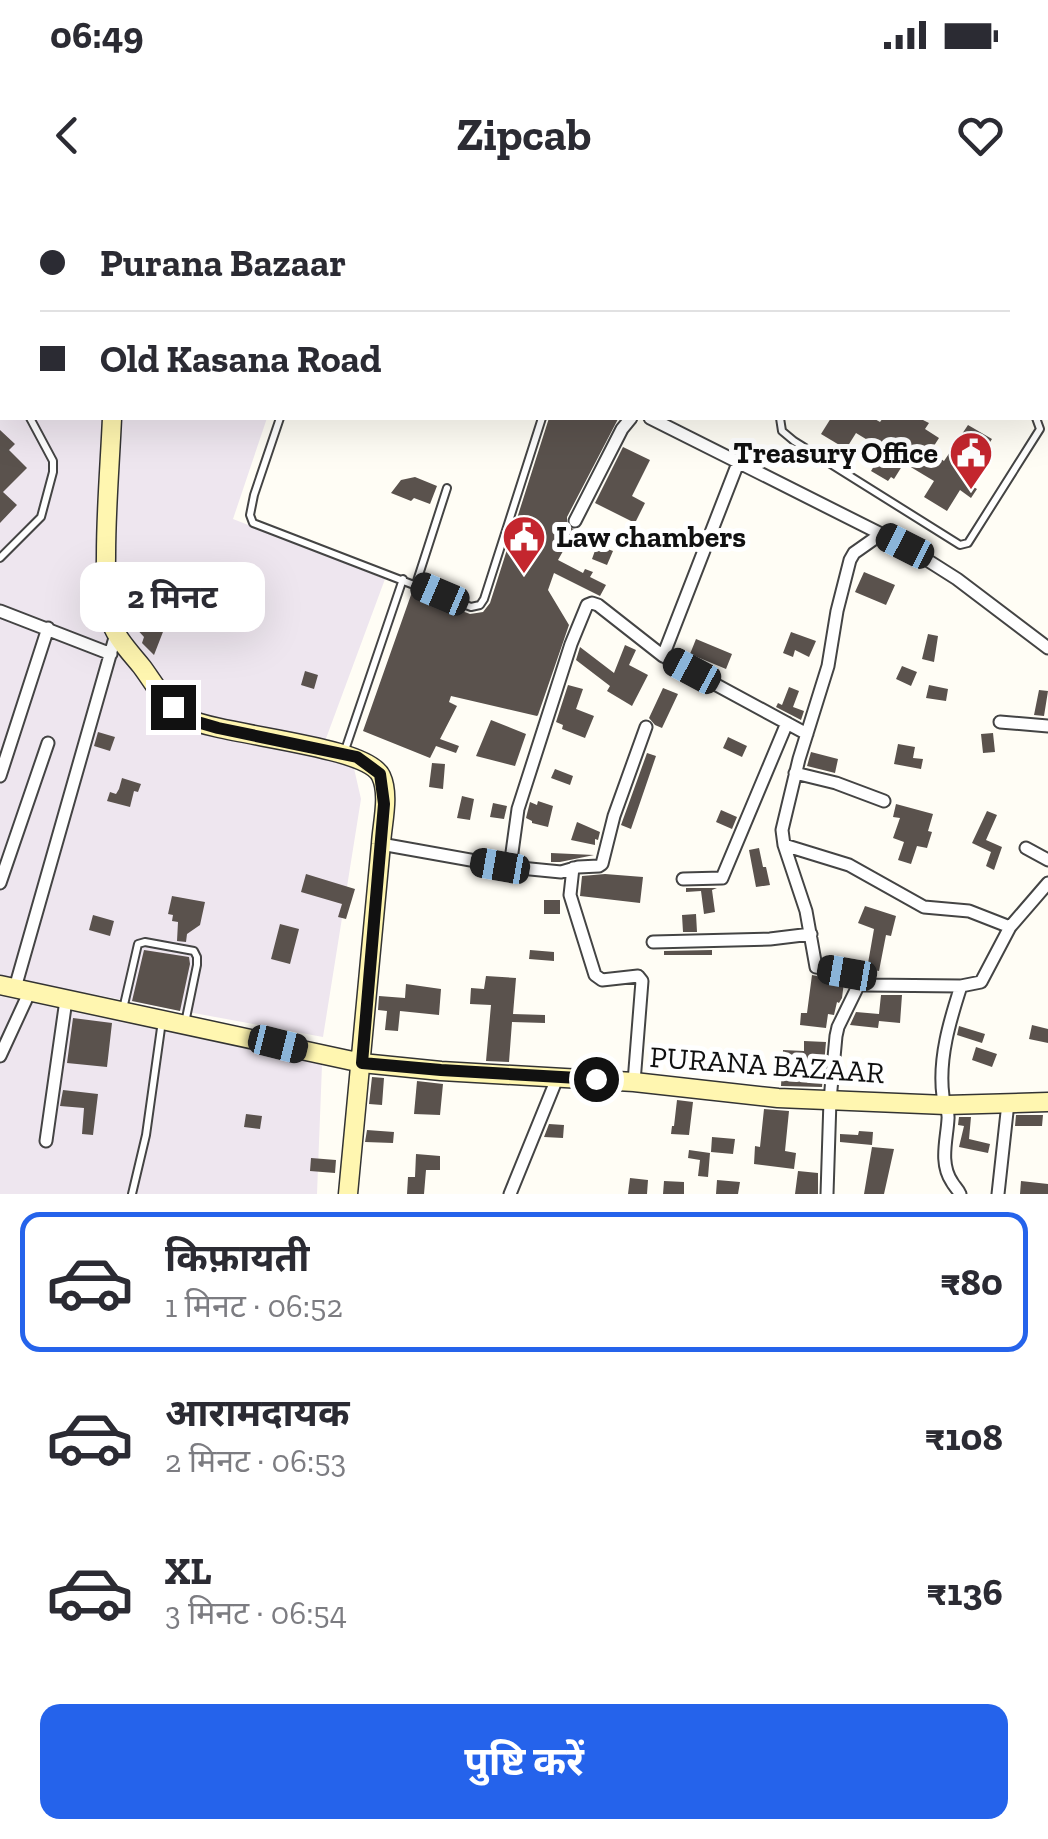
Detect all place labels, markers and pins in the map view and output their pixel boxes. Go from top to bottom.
public building icon: Treasury Office [948,430,994,491]
place label: Treasury Office [733,435,938,471]
public building icon: Law chambers [501,514,547,575]
place label: Law chambers [556,519,746,555]

